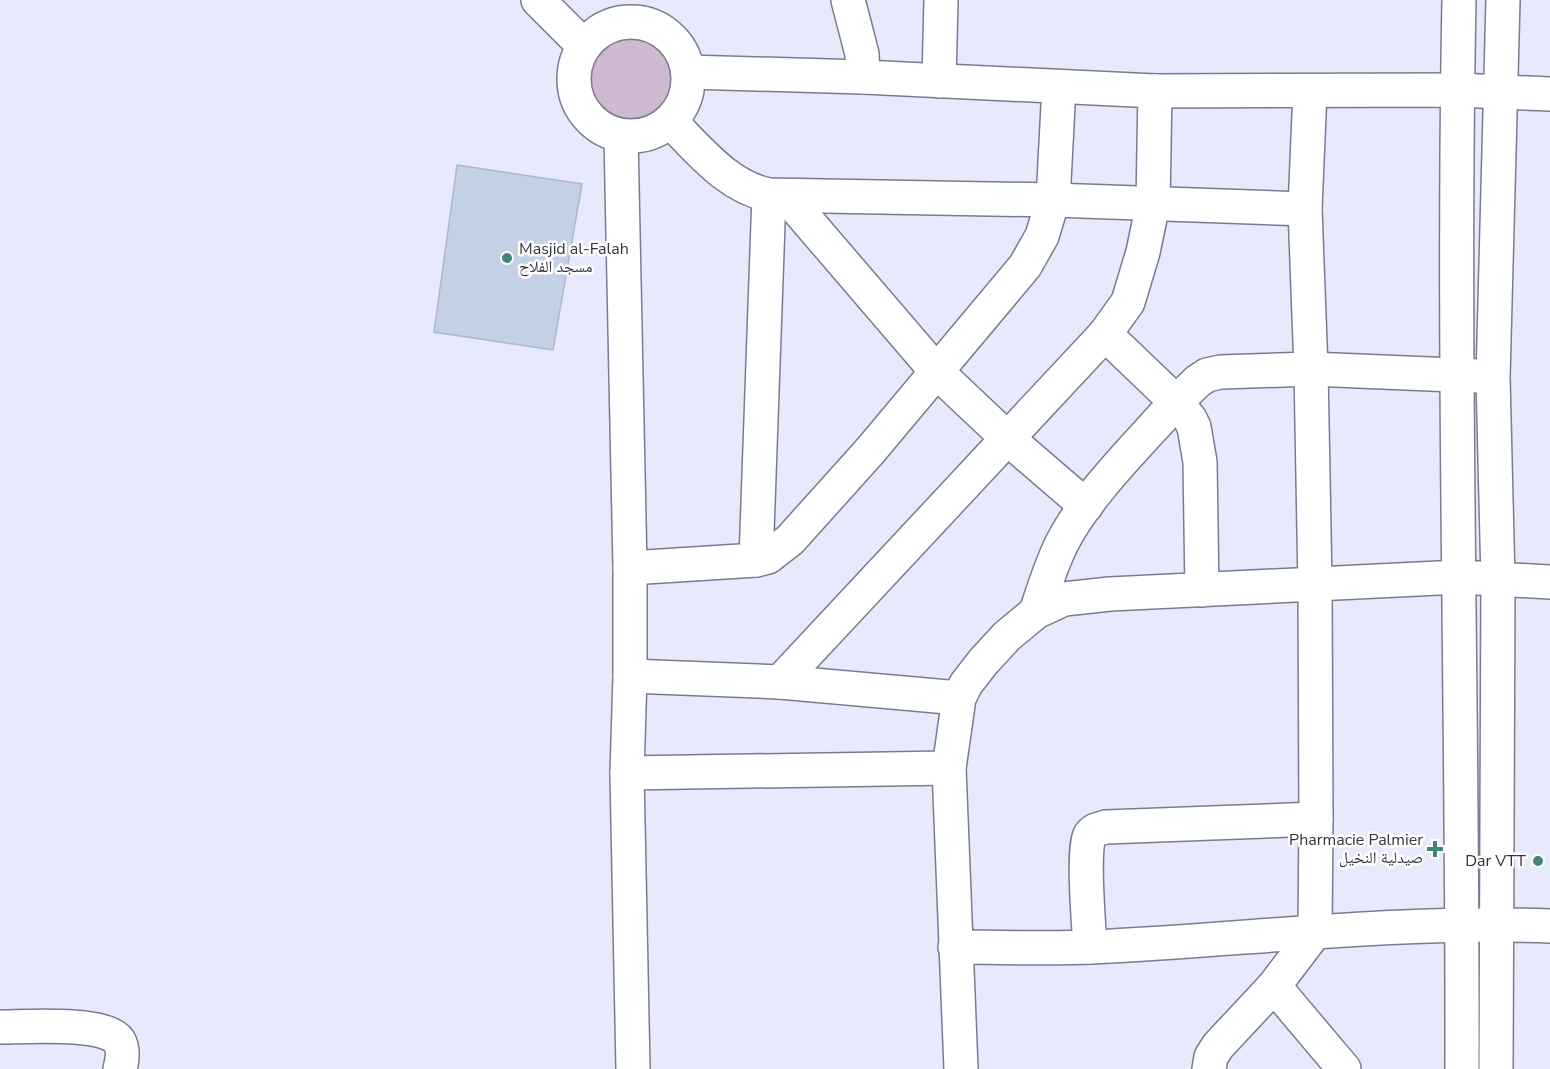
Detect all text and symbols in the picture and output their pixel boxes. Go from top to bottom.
place label: Masjid al-Falah مسجد الفلاح [519,238,629,278]
marker: Masjid al-Falah مسجد الفلاح [500,251,514,265]
place label: Pharmacie Palmier صيدلية النخيل [1289,829,1423,869]
marker: Pharmacie Palmier صيدلية النخيل [1428,842,1442,856]
place label: Dar VTT [1465,850,1526,872]
marker: Dar VTT [1531,854,1545,868]

